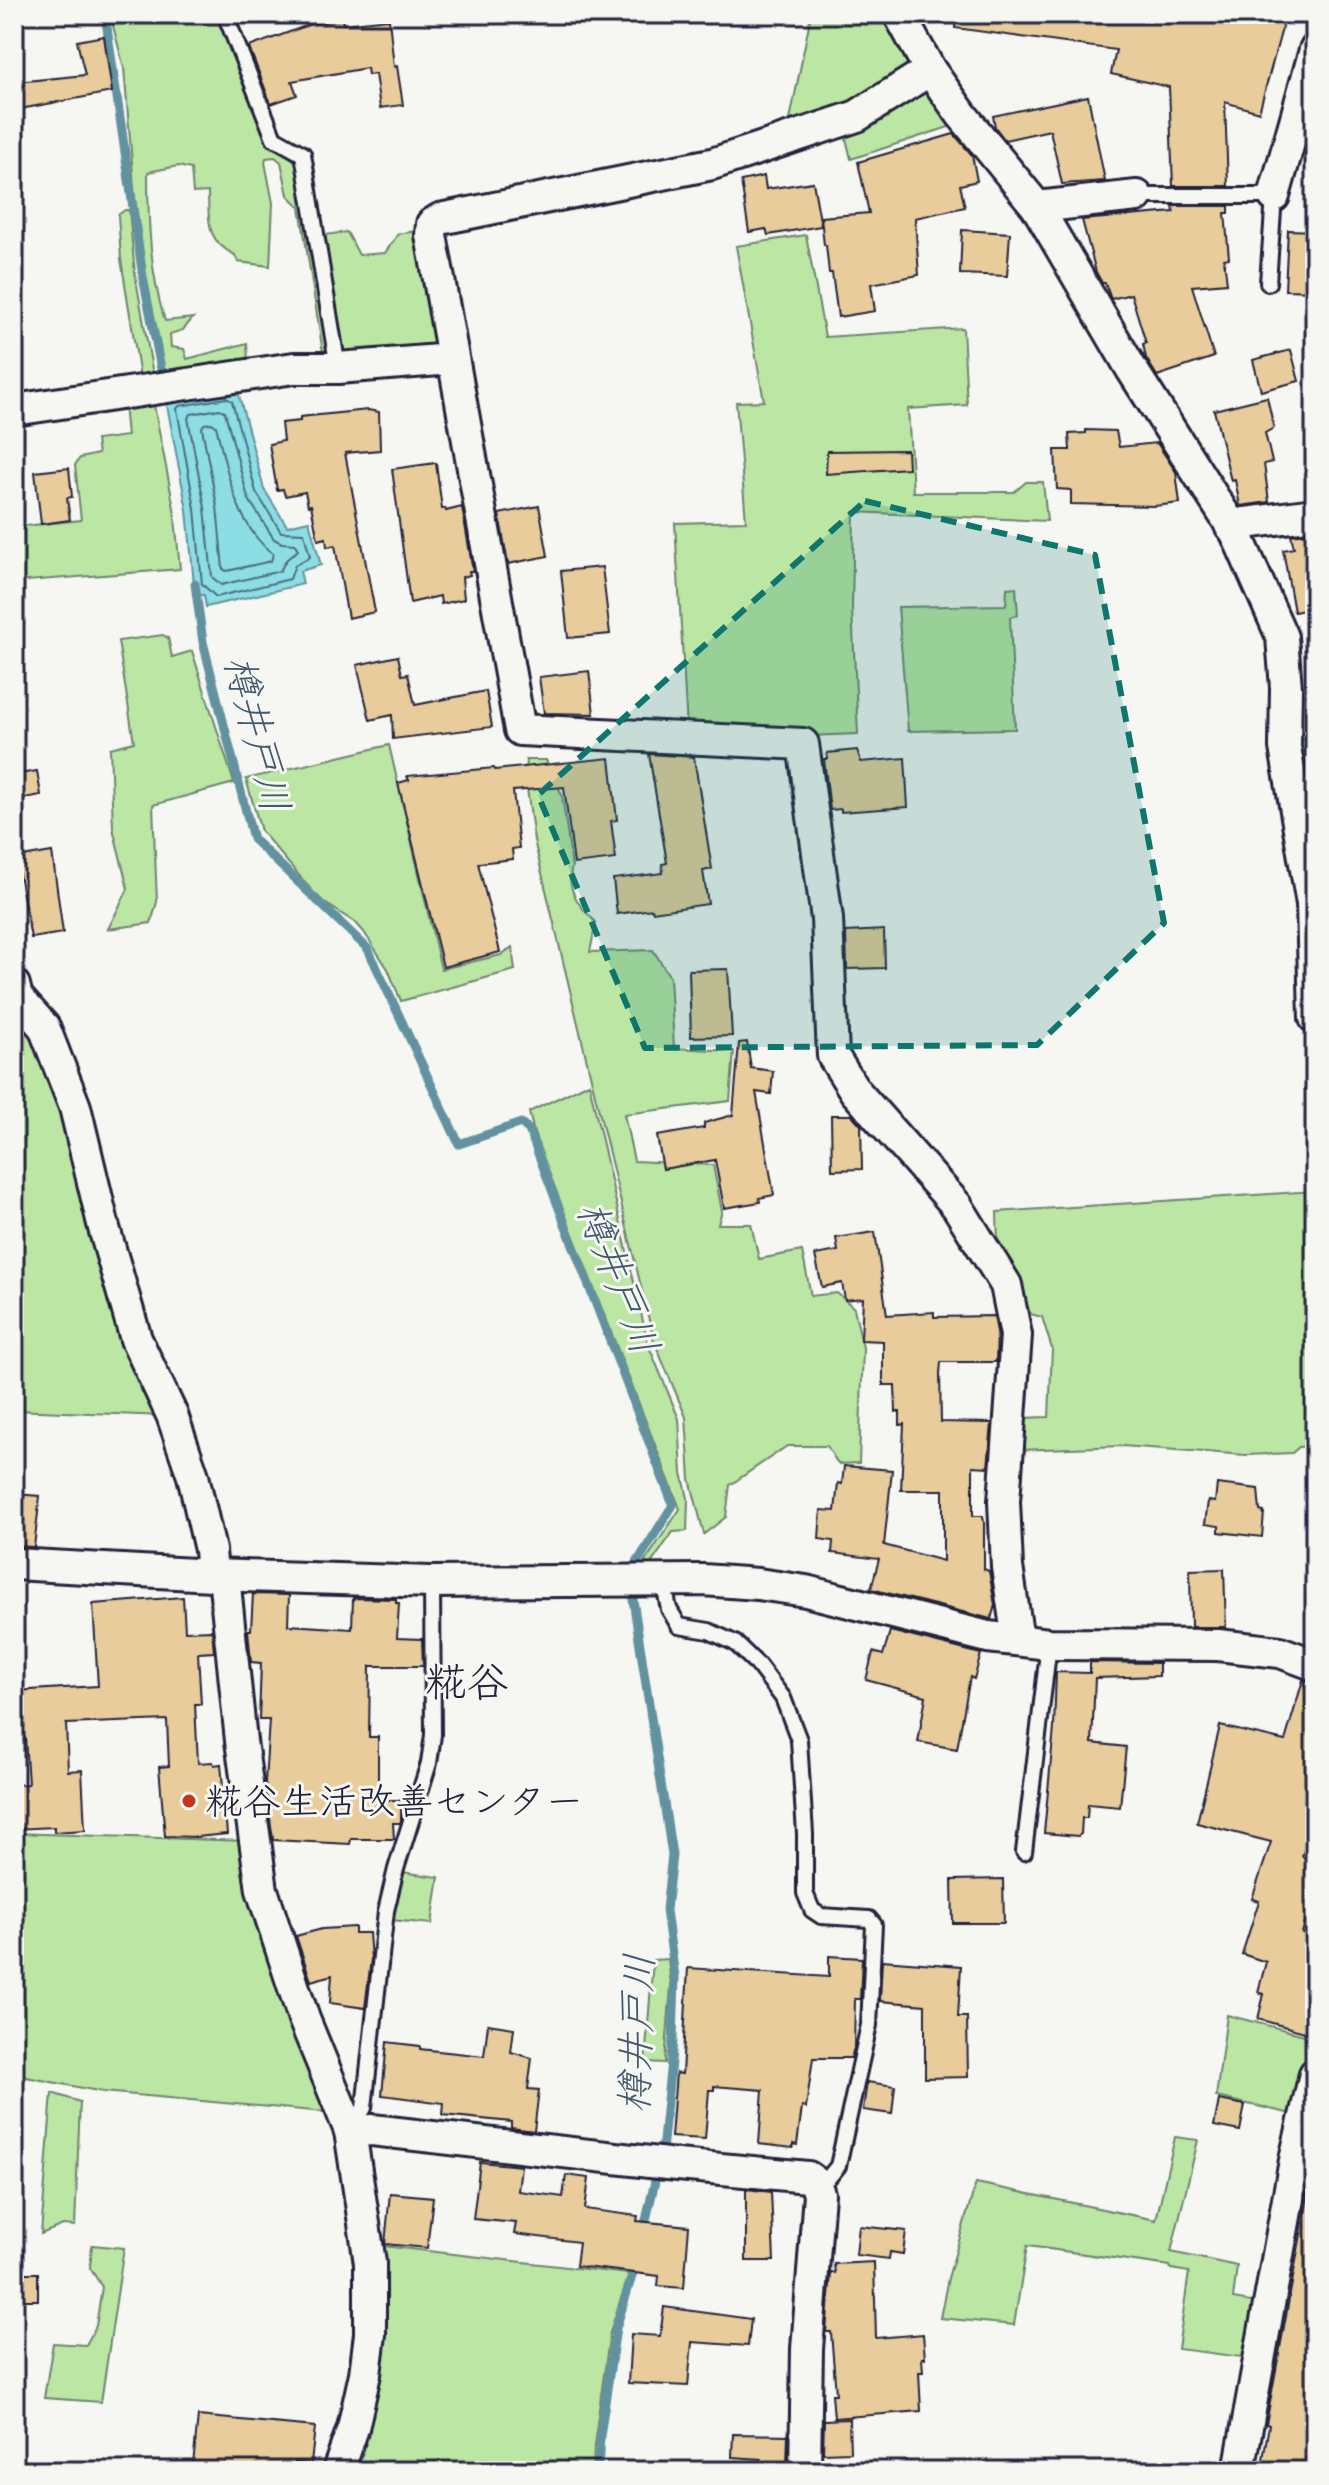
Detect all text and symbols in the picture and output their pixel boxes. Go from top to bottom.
water label: 樽井戸川 [213,650,301,818]
water label: 樽井戸川 [566,1194,670,1362]
district label: 糀谷 [425,1656,509,1709]
place label: 糀谷生活改善センター [205,1778,583,1825]
marker: 糀谷生活改善センター [180,1792,198,1810]
water label: 樽井戸川 [609,1952,665,2114]

